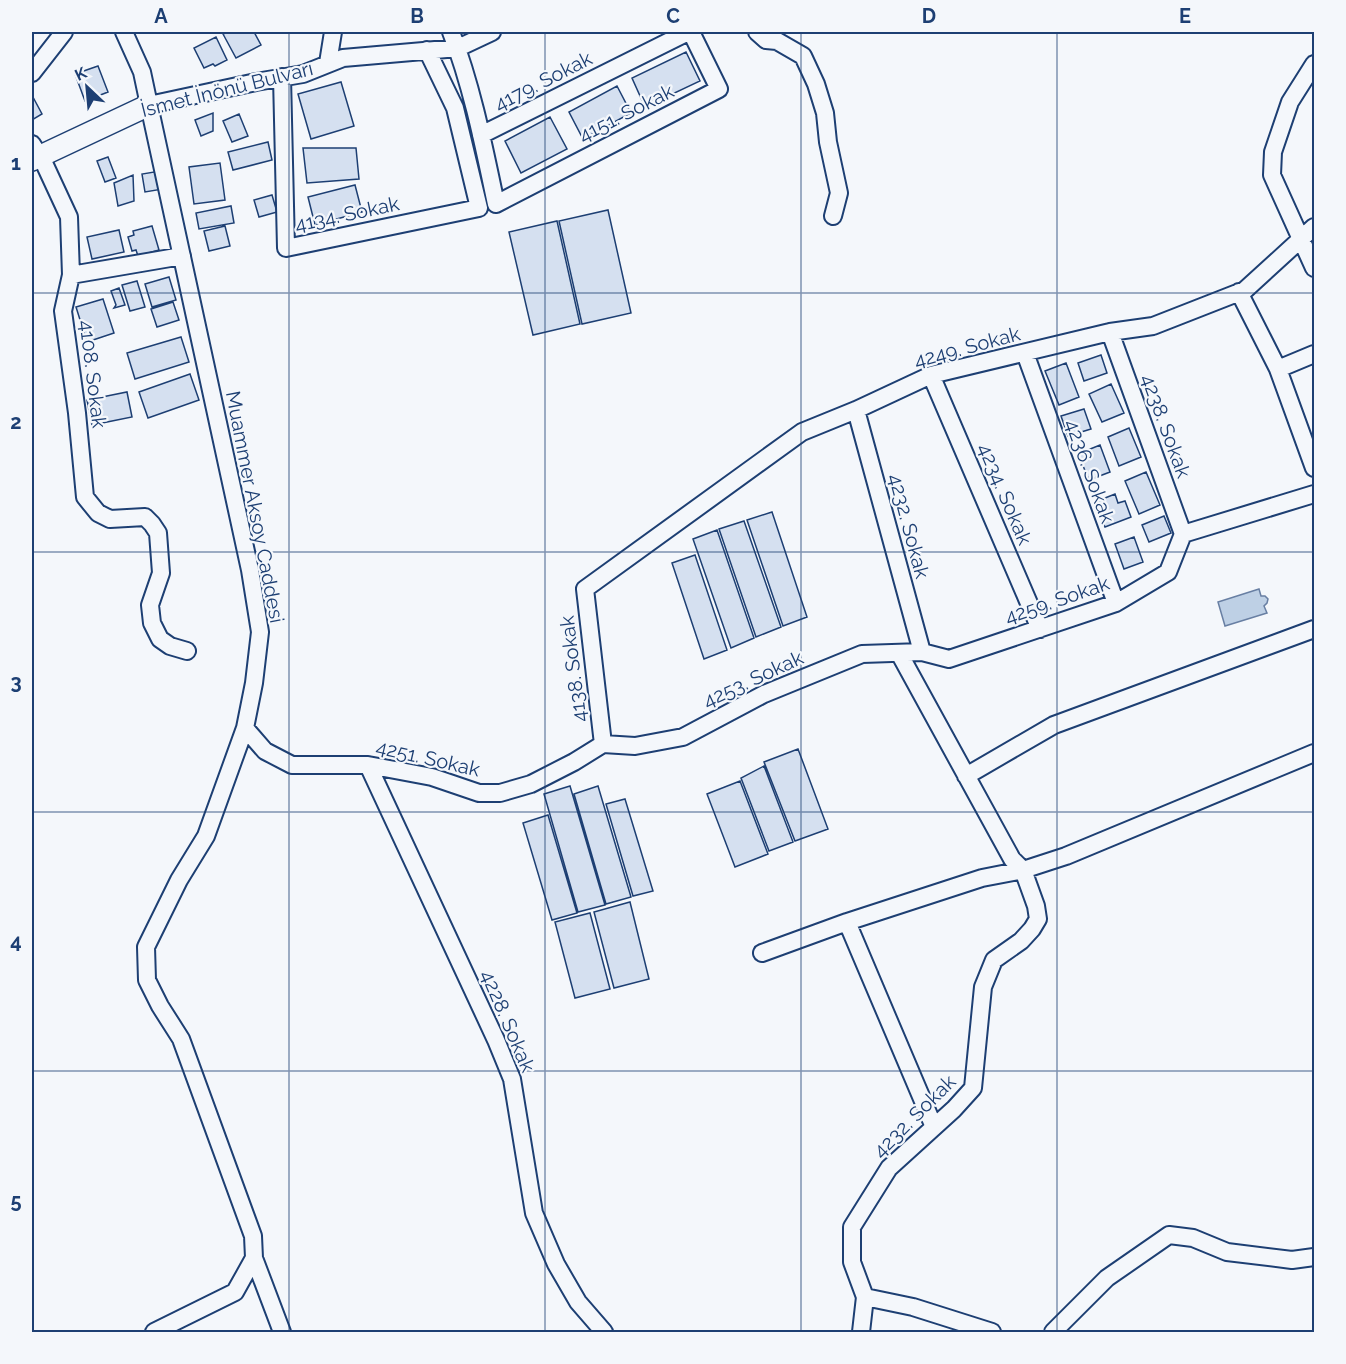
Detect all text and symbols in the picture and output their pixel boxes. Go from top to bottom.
text: A [154,4,168,28]
text: B [410,4,424,28]
text: C [666,4,680,28]
text: D [922,4,936,28]
text: E [1179,4,1191,28]
street label: 4179. Sokak [490,46,596,116]
street label: İsmet İnönü Bulvarı [138,55,316,122]
north arrow [57,57,117,117]
text: K [72,63,90,85]
street label: 4151. Sokak [574,79,678,147]
text: 1 [11,151,21,175]
street label: 4134. Sokak [293,191,402,237]
street label: 4108. Sokak [74,319,112,430]
street label: 4249. Sokak [911,321,1023,373]
street label: 4238. Sokak [1136,371,1196,482]
street label: Muammer Aksoy Caddesi [221,389,289,625]
text: 2 [10,410,22,434]
street label: 4236. Sokak [1060,416,1120,527]
street label: 4234. Sokak [973,440,1037,549]
street label: 4232. Sokak [884,471,935,581]
street label: 4259. Sokak [1002,571,1113,629]
street label: 4138. Sokak [555,614,591,724]
street label: 4253. Sokak [699,645,807,713]
text: 3 [10,670,22,694]
street label: 4251. Sokak [374,734,483,782]
text: 4 [10,929,22,953]
street label: 4228. Sokak [476,966,540,1076]
street label: 4232. Sokak [868,1069,961,1162]
text: 5 [10,1189,22,1213]

